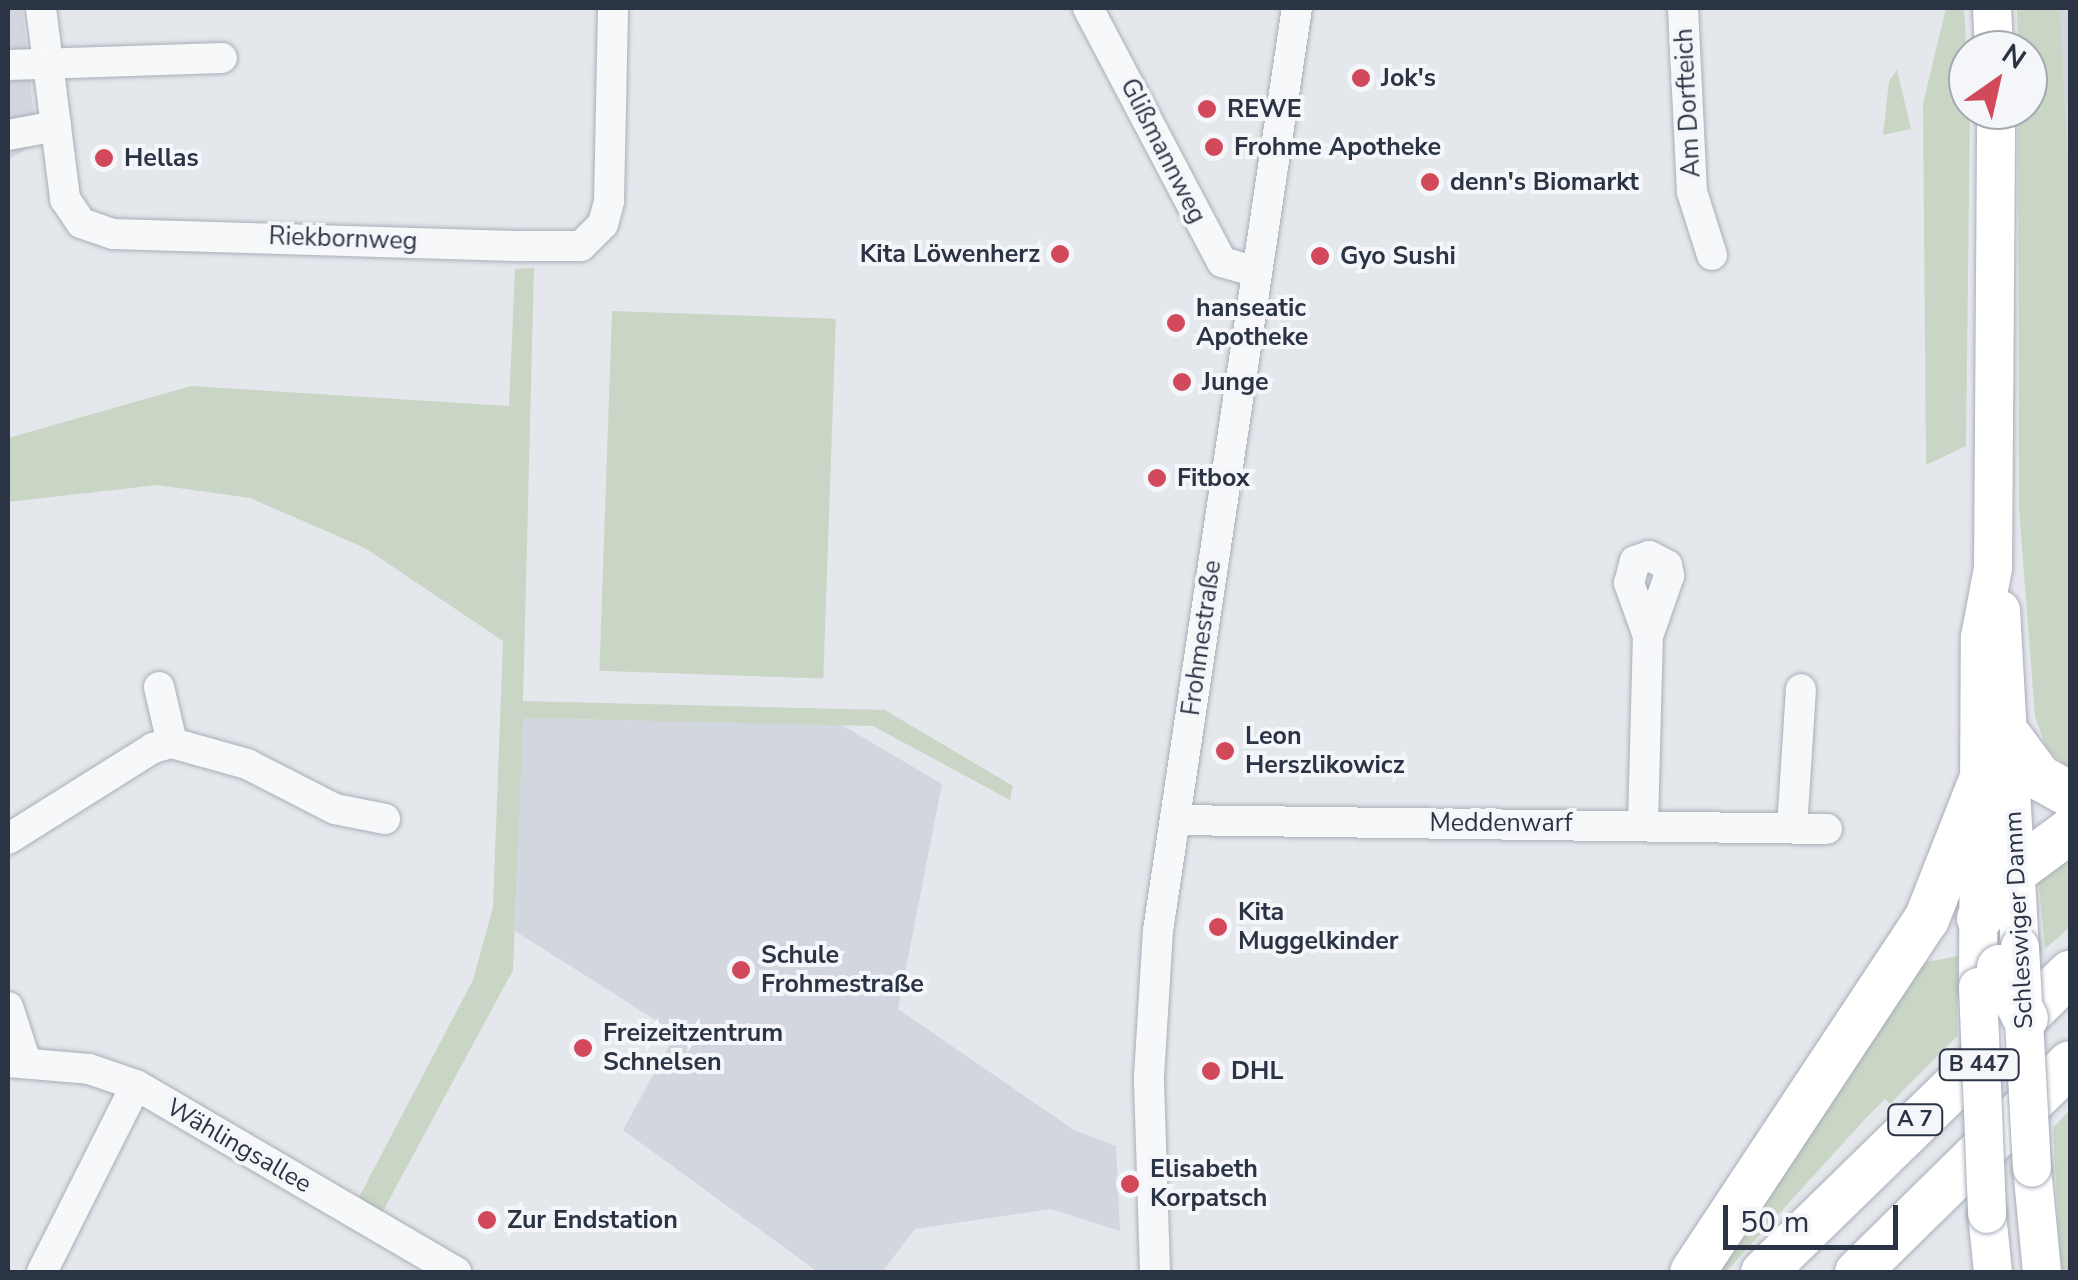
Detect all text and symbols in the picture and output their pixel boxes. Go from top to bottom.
street label: Am Dorfteich [1669,28,1707,178]
north arrow [1948,30,2048,130]
text: N [1994,35,2033,78]
place label: Jok's [1381,63,1436,93]
marker: Jok's [1350,67,1372,89]
street label: Glißmannweg [1114,74,1212,228]
place label: REWE [1227,94,1302,124]
marker: REWE [1196,98,1218,120]
place label: Frohme Apotheke [1234,132,1441,162]
marker: Frohme Apotheke [1203,136,1225,158]
place label: Hellas [124,143,199,173]
marker: Hellas [93,147,115,169]
place label: denn's Biomarkt [1450,167,1639,197]
marker: denn's Biomarkt [1419,171,1441,193]
street label: Riekbornweg [268,221,418,257]
place label: Kita Löwenherz [860,239,1040,269]
place label: Gyo Sushi [1340,241,1456,271]
marker: Kita Löwenherz [1049,243,1071,265]
marker: Gyo Sushi [1309,245,1331,267]
place label: hanseatic Apotheke [1196,294,1308,353]
marker: hanseatic Apotheke [1165,312,1187,334]
place label: Junge [1202,367,1269,397]
marker: Junge [1171,371,1193,393]
place label: Fitbox [1177,463,1250,493]
marker: Fitbox [1146,467,1168,489]
street label: Frohmestraße [1176,558,1228,718]
place label: Leon Herszlikowicz [1245,722,1404,781]
marker: Leon Herszlikowicz [1214,740,1236,762]
street label: Meddenwarf [1429,808,1573,838]
street label: Schleswiger Damm [1998,810,2040,1030]
place label: Kita Muggelkinder [1238,898,1399,957]
marker: Kita Muggelkinder [1207,916,1229,938]
place label: Schule Frohmestraße [761,941,924,1000]
marker: Schule Frohmestraße [730,959,752,981]
place label: Freizeitzentrum Schnelsen [603,1019,783,1078]
marker: Freizeitzentrum Schnelsen [572,1037,594,1059]
road number: B 447 [1936,1048,2022,1082]
place label: DHL [1231,1056,1283,1086]
marker: DHL [1200,1060,1222,1082]
street label: Wählingsallee [161,1092,317,1200]
road number: A 7 [1885,1103,1945,1137]
place label: Elisabeth Korpatsch [1150,1155,1267,1214]
marker: Elisabeth Korpatsch [1119,1173,1141,1195]
scale bar [1728,1185,1903,1247]
text: 50 m [1740,1202,1809,1243]
place label: Zur Endstation [507,1205,678,1235]
marker: Zur Endstation [476,1209,498,1231]

